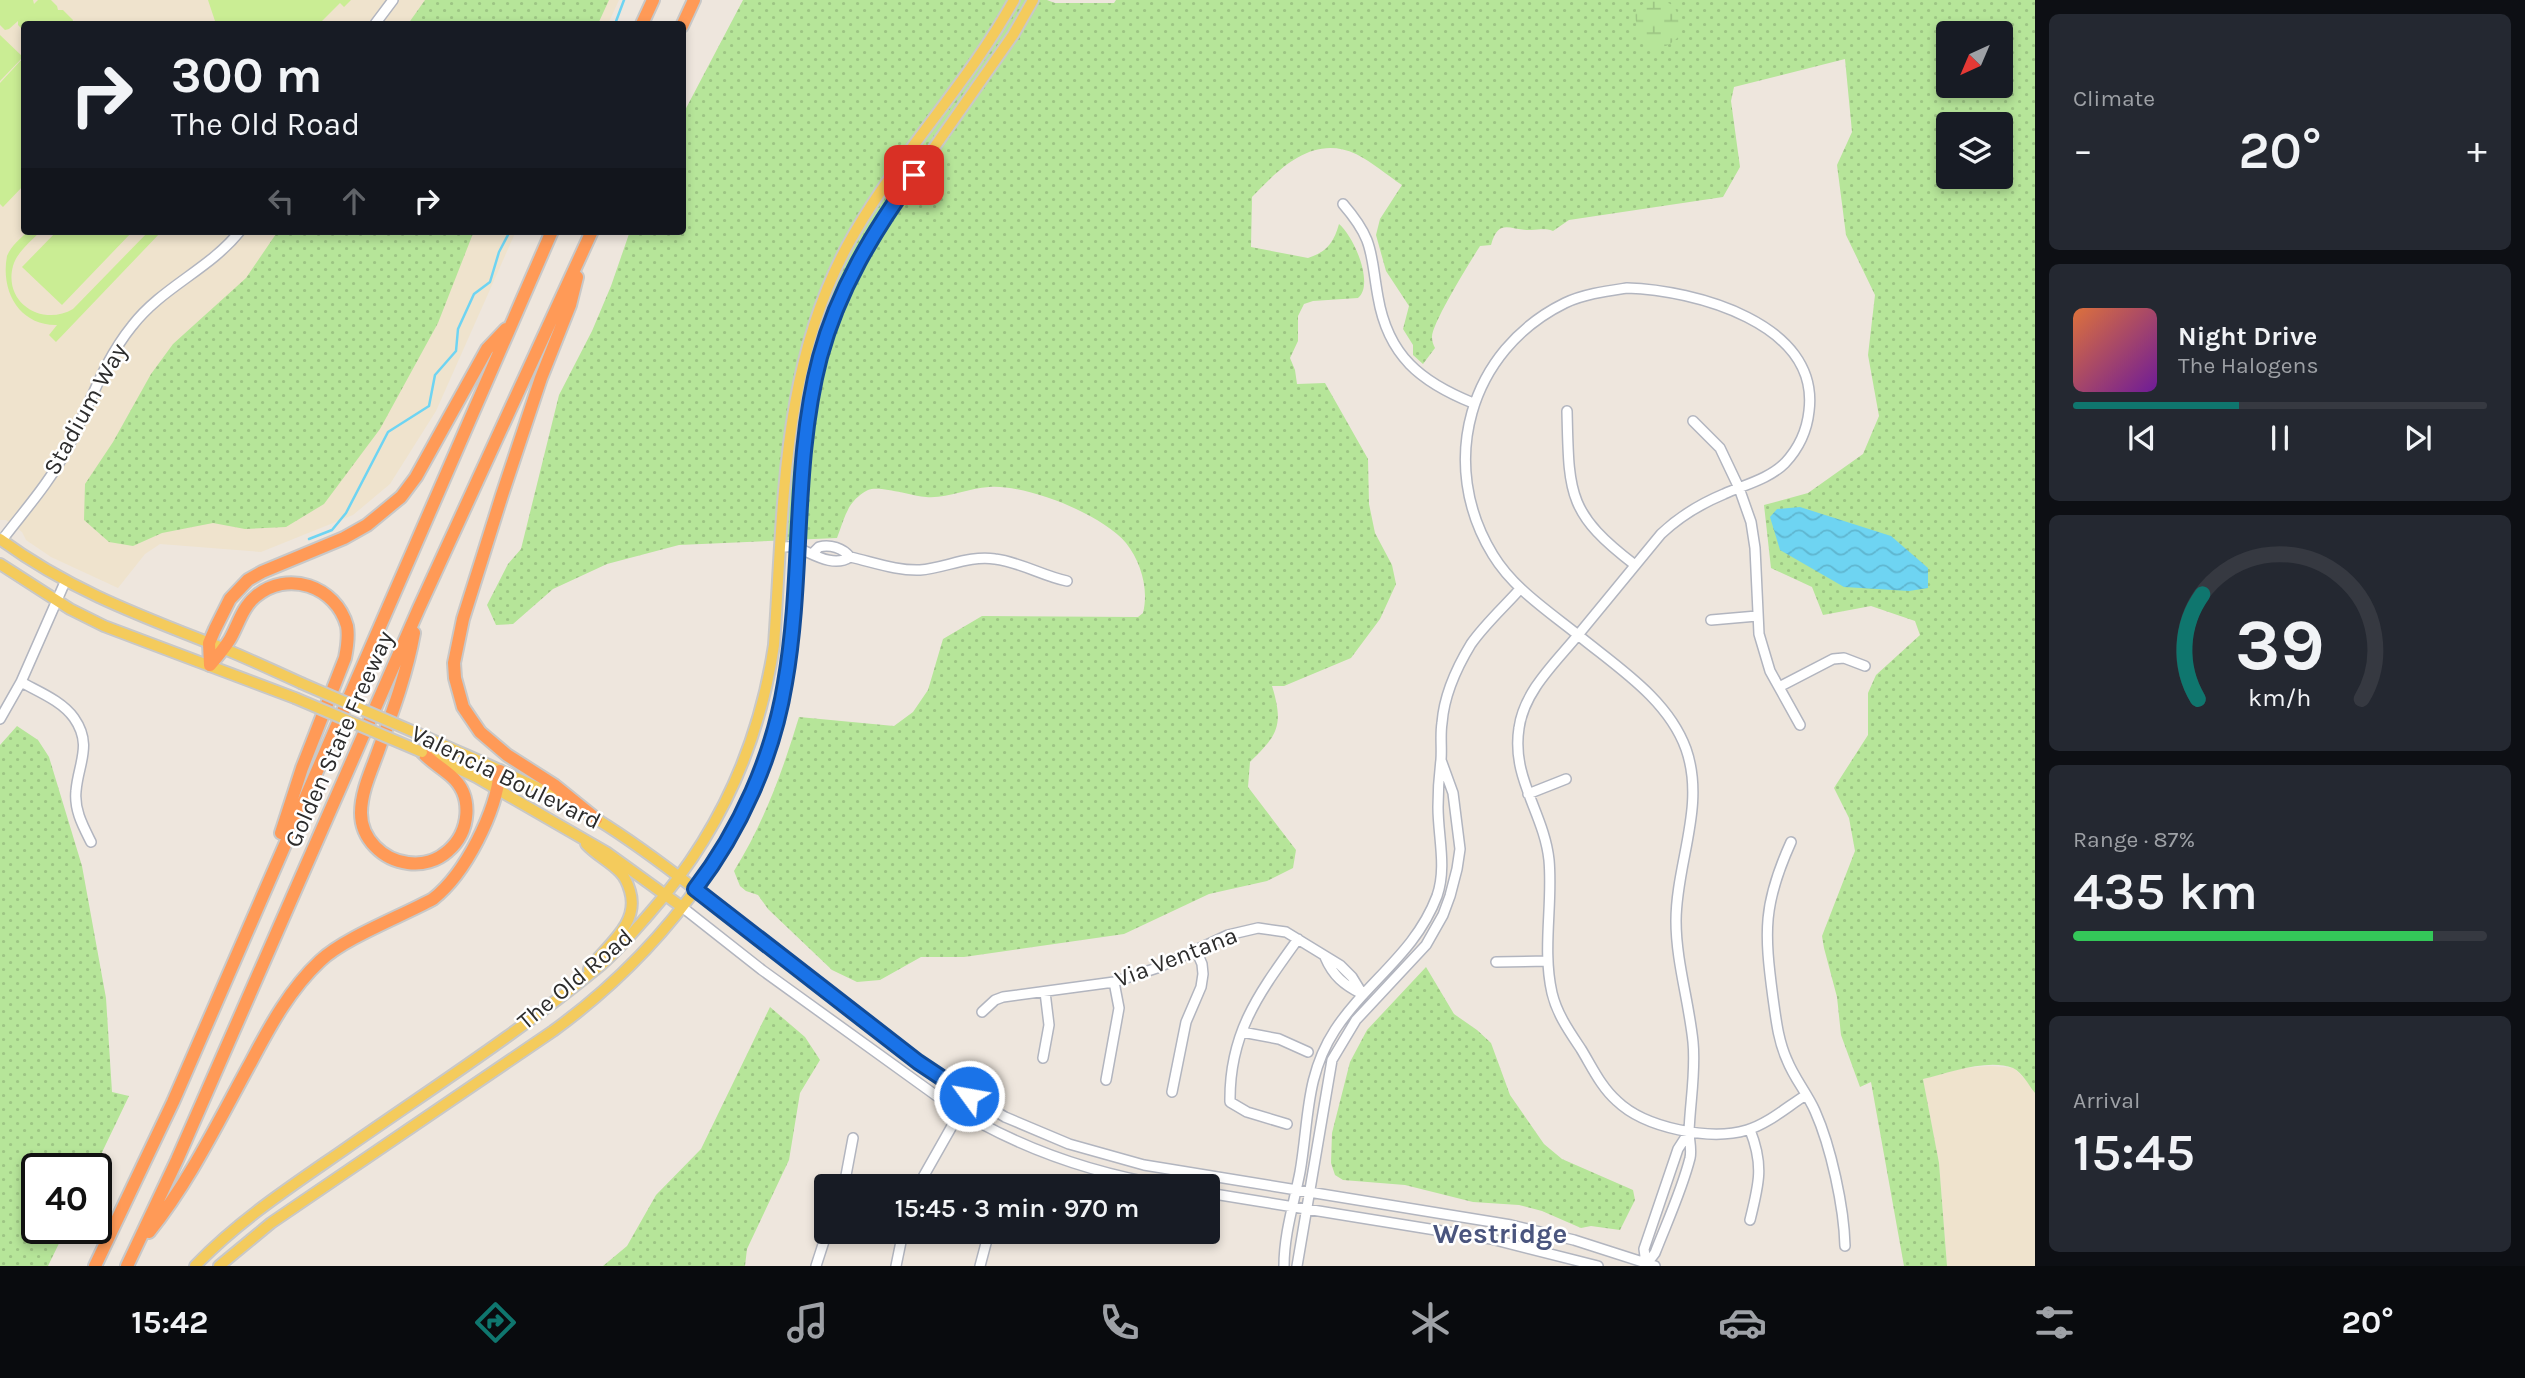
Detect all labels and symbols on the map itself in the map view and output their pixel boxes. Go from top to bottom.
north arrow [1936,21,2012,98]
pin [884,145,944,205]
street label: Stadium Way [37,338,133,480]
street label: Golden State Freeway [279,627,399,851]
street label: Valencia Boulevard [407,719,605,835]
street label: Via Ventana [1111,921,1241,993]
street label: The Old Road [512,923,638,1035]
position arrow [932,1059,1006,1133]
speed limit sign: 40 [21,1153,112,1244]
district label: Westridge [1433,1217,1567,1250]

